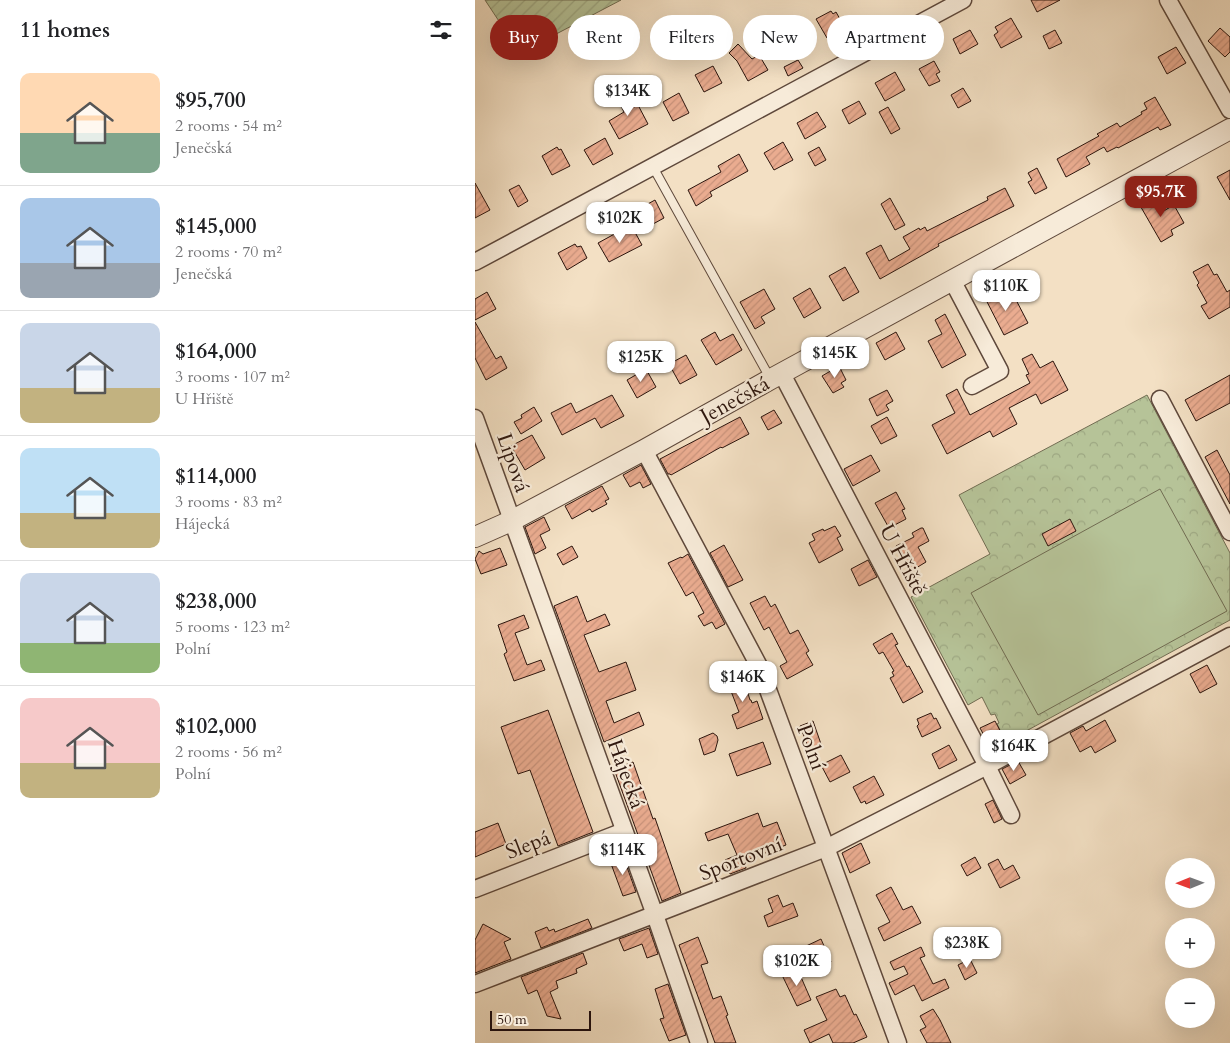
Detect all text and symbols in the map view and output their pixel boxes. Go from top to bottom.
chip: Buy [490,15,558,60]
chip: Rent [568,15,640,60]
chip: Filters [650,15,733,60]
chip: New [743,15,817,60]
chip: Apartment [827,15,944,60]
text: 11 homes [20,16,110,45]
icon: filters [427,16,455,44]
pin: $134K [593,74,663,117]
text: $134K [605,80,651,102]
text: $95,700 [175,86,246,115]
icon: home [60,93,120,153]
text: 2 rooms · 54 m² [175,115,282,137]
text: Jenečská [175,137,232,159]
pin: $95.7K [1120,176,1202,218]
text: $95.7K [1136,181,1186,203]
pin: $102K [585,202,655,244]
text: $102K [597,207,643,229]
text: $145,000 [175,212,256,241]
icon: home [60,218,120,278]
text: 2 rooms · 70 m² [175,241,282,263]
text: Jenečská [175,263,232,285]
pin: $110K [971,270,1041,312]
text: $110K [983,275,1029,297]
pin: $145K [800,336,870,379]
text: $164,000 [175,337,256,366]
pin: $125K [606,340,676,383]
text: $145K [812,342,858,364]
icon: home [60,343,120,403]
text: $125K [618,346,664,368]
text: 3 rooms · 107 m² [175,366,290,388]
street label: Jenečská [693,369,775,432]
text: U Hřiště [175,388,234,410]
street label: Lipová [489,430,537,496]
text: $114,000 [175,462,256,491]
icon: home [60,468,120,528]
text: 3 rooms · 83 m² [175,491,282,513]
text: Hájecká [175,513,230,535]
street label: U Hřiště [872,519,934,601]
text: $238,000 [175,587,256,616]
icon: home [60,593,120,653]
text: 5 rooms · 123 m² [175,616,290,638]
text: Polní [175,638,211,660]
pin: $146K [708,660,778,703]
text: $146K [720,666,766,688]
text: $102,000 [175,712,256,741]
icon: home [60,718,120,778]
street label: Polní [789,720,833,774]
pin: $164K [979,730,1049,772]
street label: Hájecká [600,735,652,813]
text: $164K [991,735,1037,757]
text: 2 rooms · 56 m² [175,741,282,763]
text: Polní [175,763,211,785]
street label: Slepá [501,823,555,867]
street label: Sportovní [695,830,787,888]
pin: $114K [588,834,658,876]
text: $114K [600,839,646,861]
north arrow [1165,858,1215,908]
map controls [1165,858,1215,1028]
button: + [1165,918,1215,968]
pin: $238K [932,926,1002,969]
text: $238K [944,932,990,954]
pin: $102K [762,944,832,987]
text: $102K [774,950,820,972]
button: − [1165,978,1215,1028]
scale bar [490,1008,591,1031]
text: 50 m [497,1010,527,1029]

